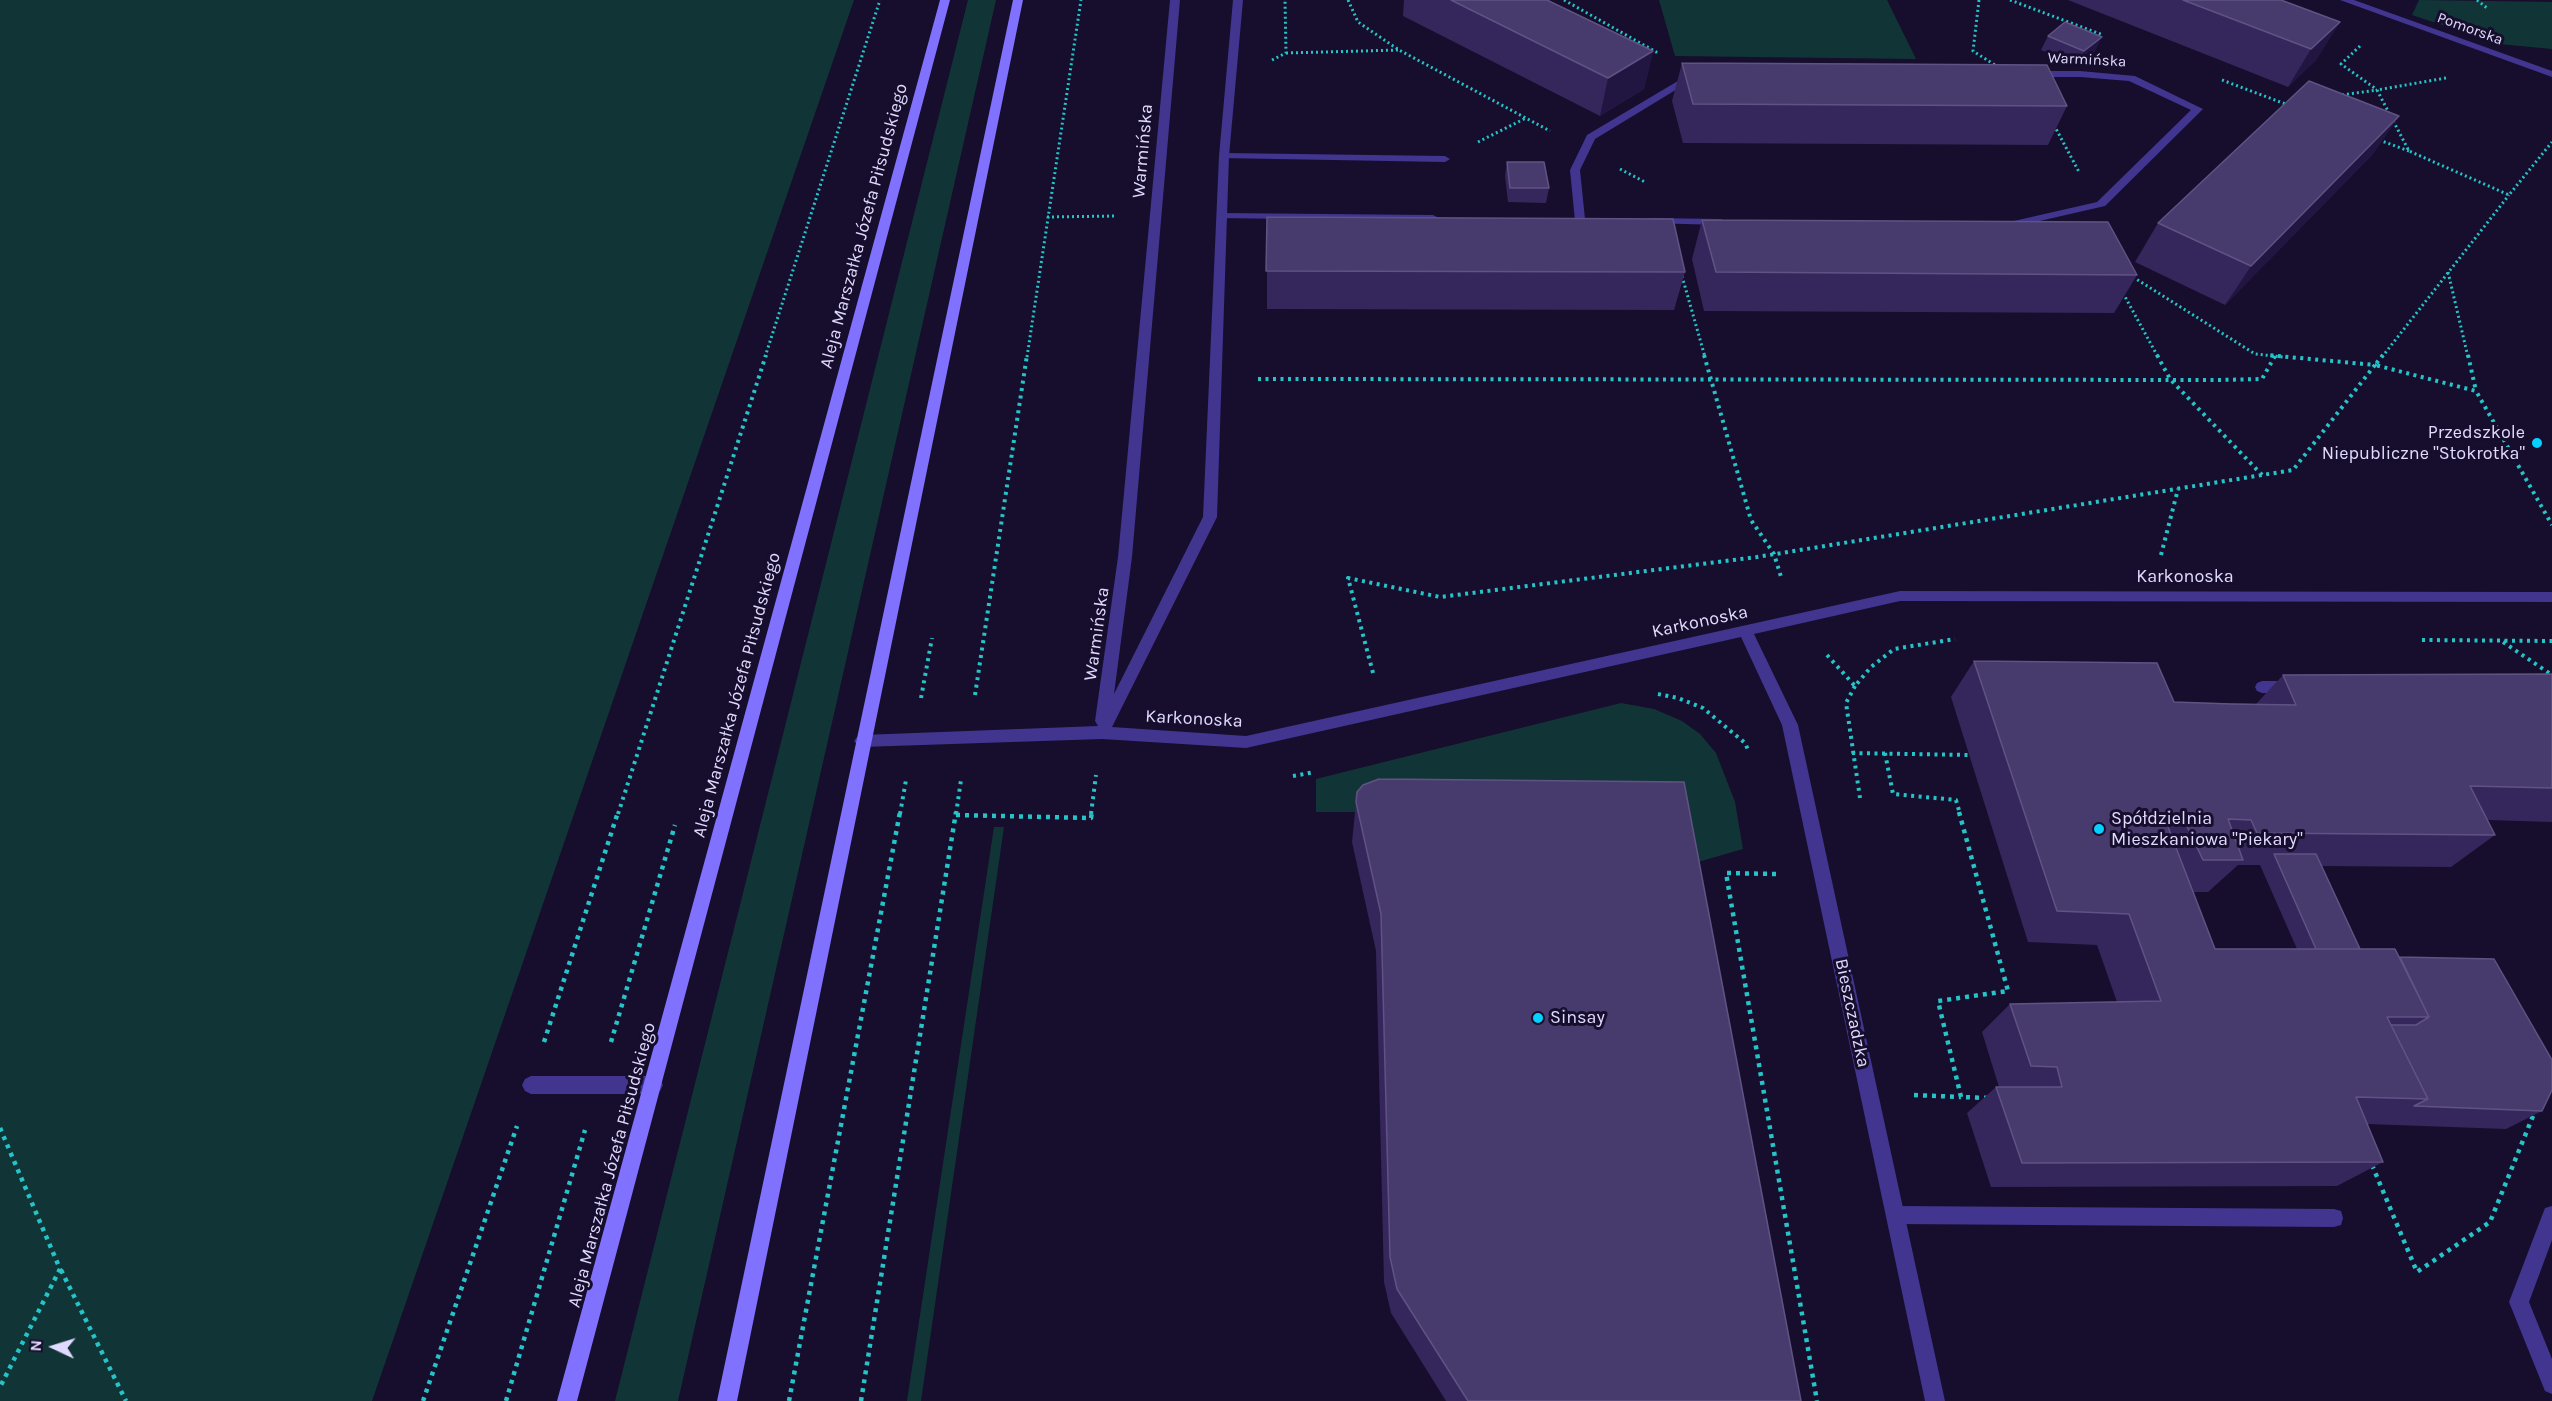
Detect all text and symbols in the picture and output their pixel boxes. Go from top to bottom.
street label: Pomorska [2435,9,2505,49]
street label: Warmińska [2047,49,2127,71]
street label: Aleja Marszałka Józefa Piłsudskiego [815,81,913,371]
street label: Warmińska [1128,103,1158,199]
place label: Przedszkole Niepubliczne "Stokrotka" [2322,422,2525,464]
marker: Przedszkole Niepubliczne "Stokrotka" [2530,436,2544,450]
street label: Aleja Marszałka Józefa Piłsudskiego [688,550,786,840]
street label: Karkonoska [2136,566,2234,588]
street label: Warmińska [1080,586,1114,682]
street label: Karkonoska [1650,601,1750,643]
street label: Karkonoska [1145,706,1243,732]
place label: Spółdzielnia Mieszkaniowa "Piekary" [2111,808,2303,850]
marker: Spółdzielnia Mieszkaniowa "Piekary" [2092,822,2106,836]
street label: Bieszczadzka [1830,957,1874,1069]
place label: Sinsay [1550,1007,1605,1029]
marker: Sinsay [1531,1011,1545,1025]
street label: Aleja Marszałka Józefa Piłsudskiego [563,1020,661,1310]
north arrow [24,1317,84,1377]
text: N [26,1339,45,1352]

